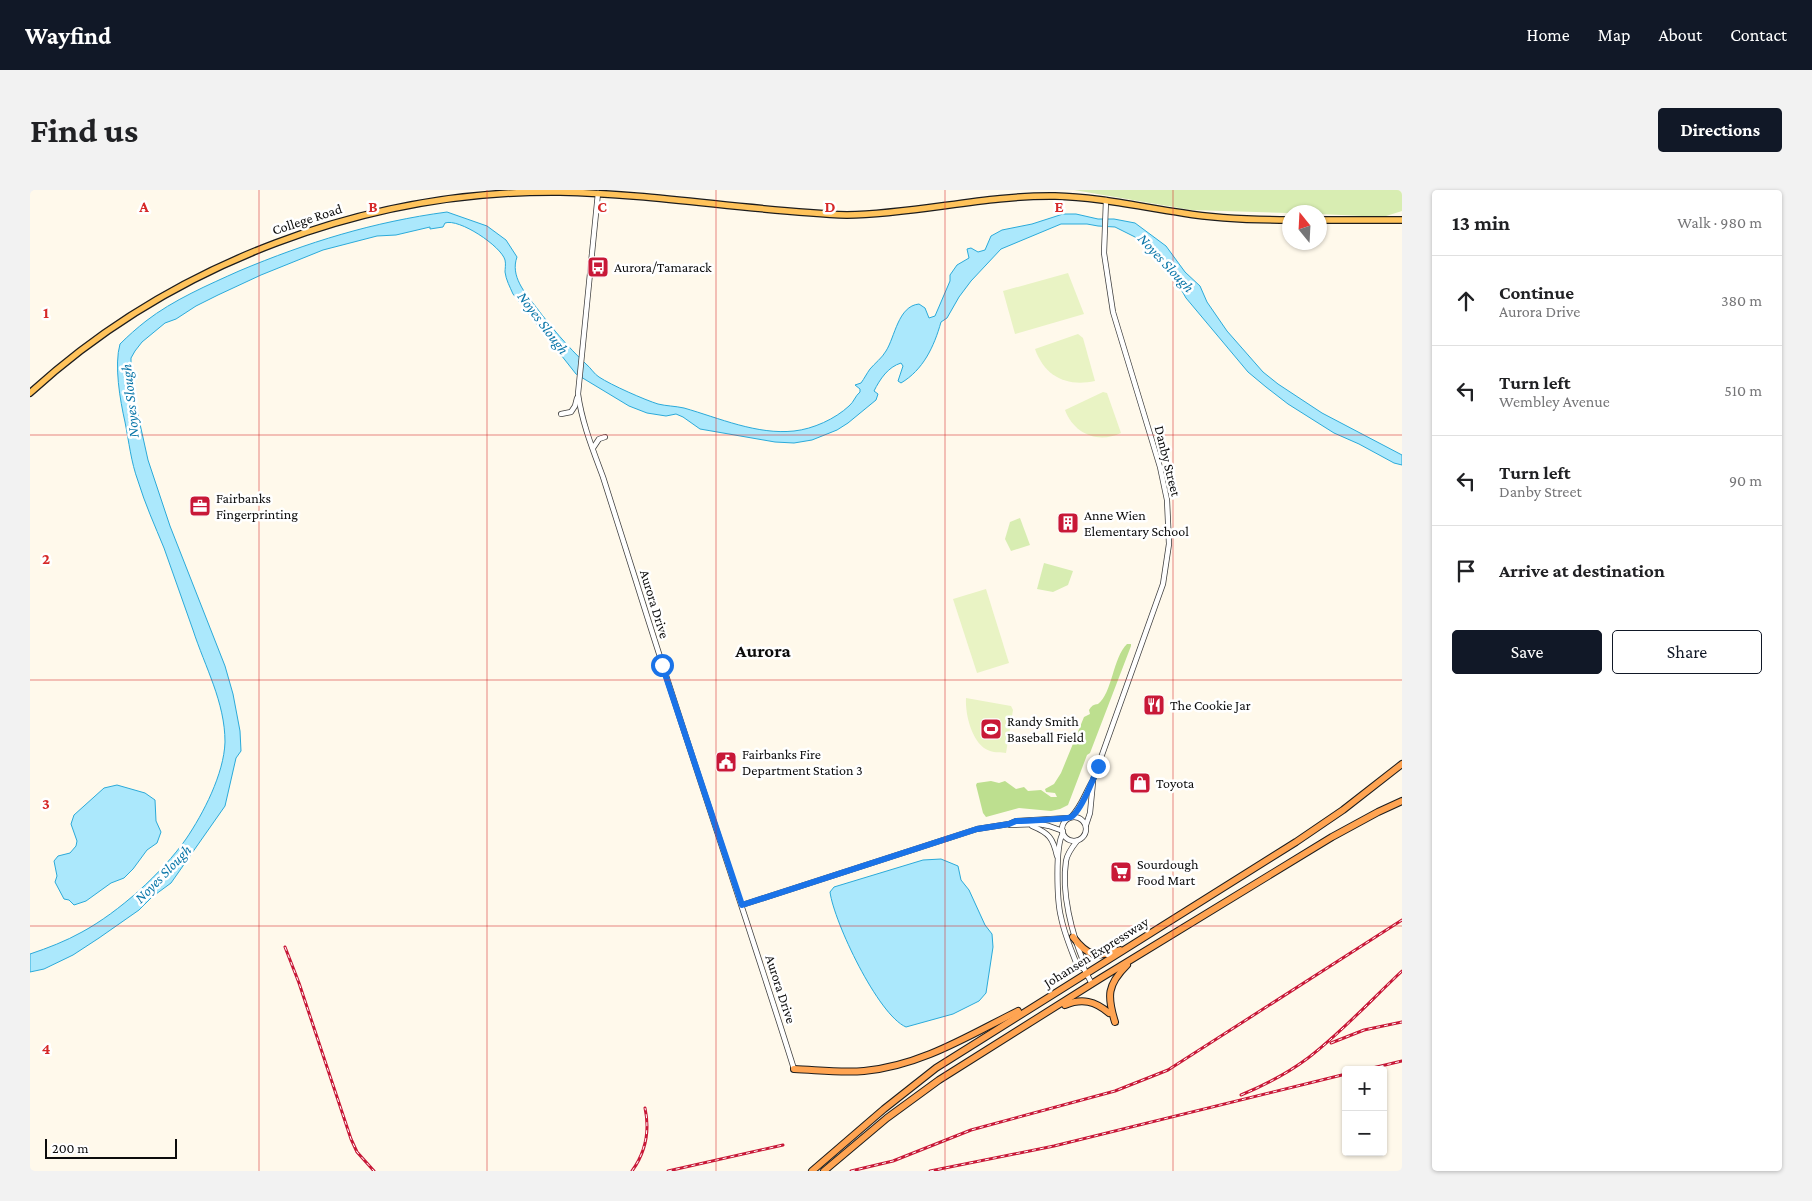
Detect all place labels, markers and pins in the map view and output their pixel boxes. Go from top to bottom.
bus stop icon: Aurora/Tamarack [586,255,610,279]
place label: Aurora/Tamarack [614,259,712,275]
place label: Fairbanks Fingerprinting [216,490,298,522]
office icon: Fairbanks Fingerprinting [188,494,212,518]
place label: Anne Wien Elementary School [1084,507,1189,539]
building icon: Anne Wien Elementary School [1056,511,1080,535]
restaurant icon: The Cookie Jar [1142,693,1166,717]
place label: The Cookie Jar [1170,697,1251,713]
place label: Randy Smith Baseball Field [1007,713,1085,745]
sports icon: Randy Smith Baseball Field [979,717,1003,741]
place label: Fairbanks Fire Department Station 3 [742,746,863,778]
public building icon: Fairbanks Fire Department Station 3 [714,750,738,774]
shop icon: Toyota [1128,771,1152,795]
place label: Toyota [1156,775,1195,791]
place label: Sourdough Food Mart [1137,856,1199,888]
supermarket icon: Sourdough Food Mart [1109,860,1133,884]

